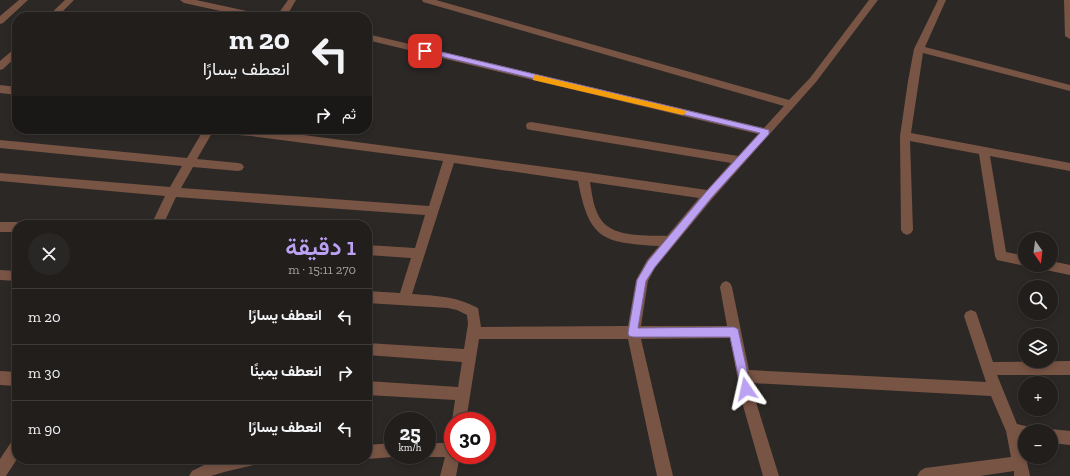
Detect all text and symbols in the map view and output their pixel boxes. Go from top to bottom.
text: 20 m [229,23,290,56]
icon: left [304,28,356,80]
pin [408,34,442,68]
icon: arrive [414,40,436,62]
text: انعطف يسارًا [203,58,290,80]
icon: right [312,104,334,126]
text: ثم [342,105,356,123]
text: 1 دقيقة [285,232,356,261]
north arrow [1018,232,1058,272]
map controls [1018,232,1058,464]
button: close [28,233,70,275]
text: 270 m · 15:11 [288,262,356,277]
button: search [1018,280,1058,320]
text: انعطف يسارًا [248,306,322,324]
icon: left [334,306,356,328]
text: 20 m [28,308,61,326]
button: layers [1018,328,1058,368]
text: انعطف يمينًا [250,362,322,380]
icon: right [334,362,356,384]
text: 30 m [28,364,60,382]
position arrow [725,368,767,410]
button: + [1018,376,1058,416]
speed limit sign: 30 [444,412,496,464]
text: انعطف يسارًا [248,418,322,436]
icon: left [334,418,356,440]
text: 90 m [28,420,61,438]
text: 25 [399,421,421,445]
button: − [1018,424,1058,464]
text: km/h [399,442,421,454]

